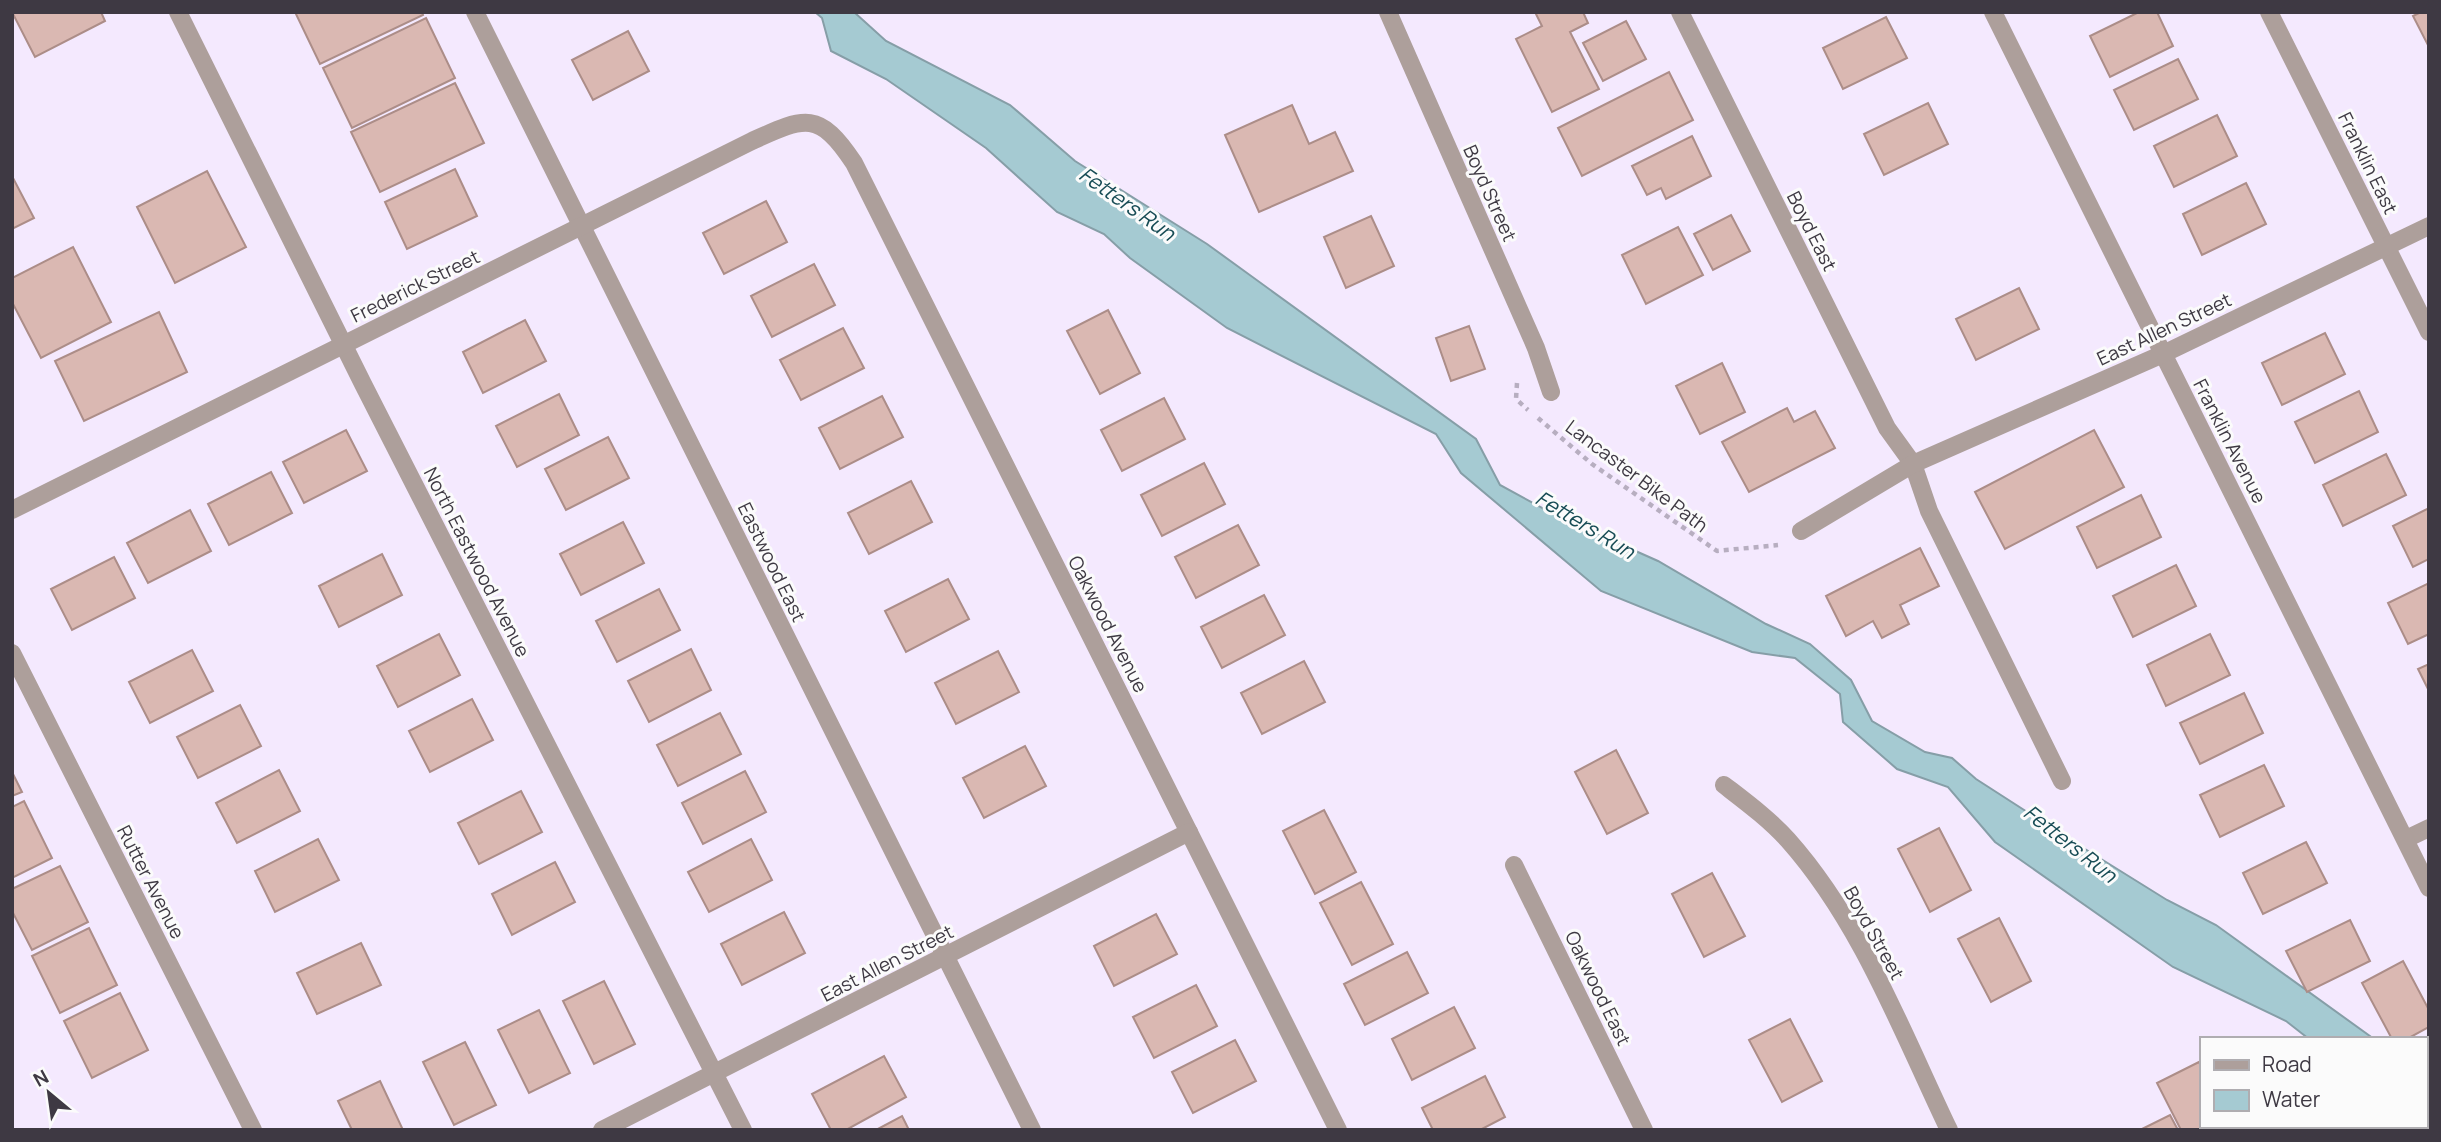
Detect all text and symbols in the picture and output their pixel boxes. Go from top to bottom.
street label: Franklin East [2332,108,2404,218]
street label: Boyd Street [1457,141,1523,245]
water label: Fetters Run [1074,160,1182,247]
street label: Boyd East [1781,187,1843,275]
street label: Frederick Street [346,244,484,328]
street label: East Allen Street [2093,286,2235,372]
street label: Franklin Avenue [2187,374,2273,508]
street label: Lancaster Bike Path [1560,414,1714,538]
street label: North Eastwood Avenue [418,463,536,661]
water label: Fetters Run [1531,484,1642,565]
street label: Eastwood East [732,498,812,626]
street label: Oakwood Avenue [1062,551,1154,697]
water label: Fetters Run [2018,798,2124,889]
street label: Rutter Avenue [111,821,191,943]
street label: Boyd Street [1838,882,1910,984]
street label: East Allen Street [816,918,958,1008]
street label: Oakwood East [1559,926,1637,1050]
legend [2200,1037,2427,1128]
text: Road [2262,1050,2312,1078]
north arrow [14,1058,84,1128]
text: N [28,1063,53,1093]
text: Water [2262,1085,2321,1113]

